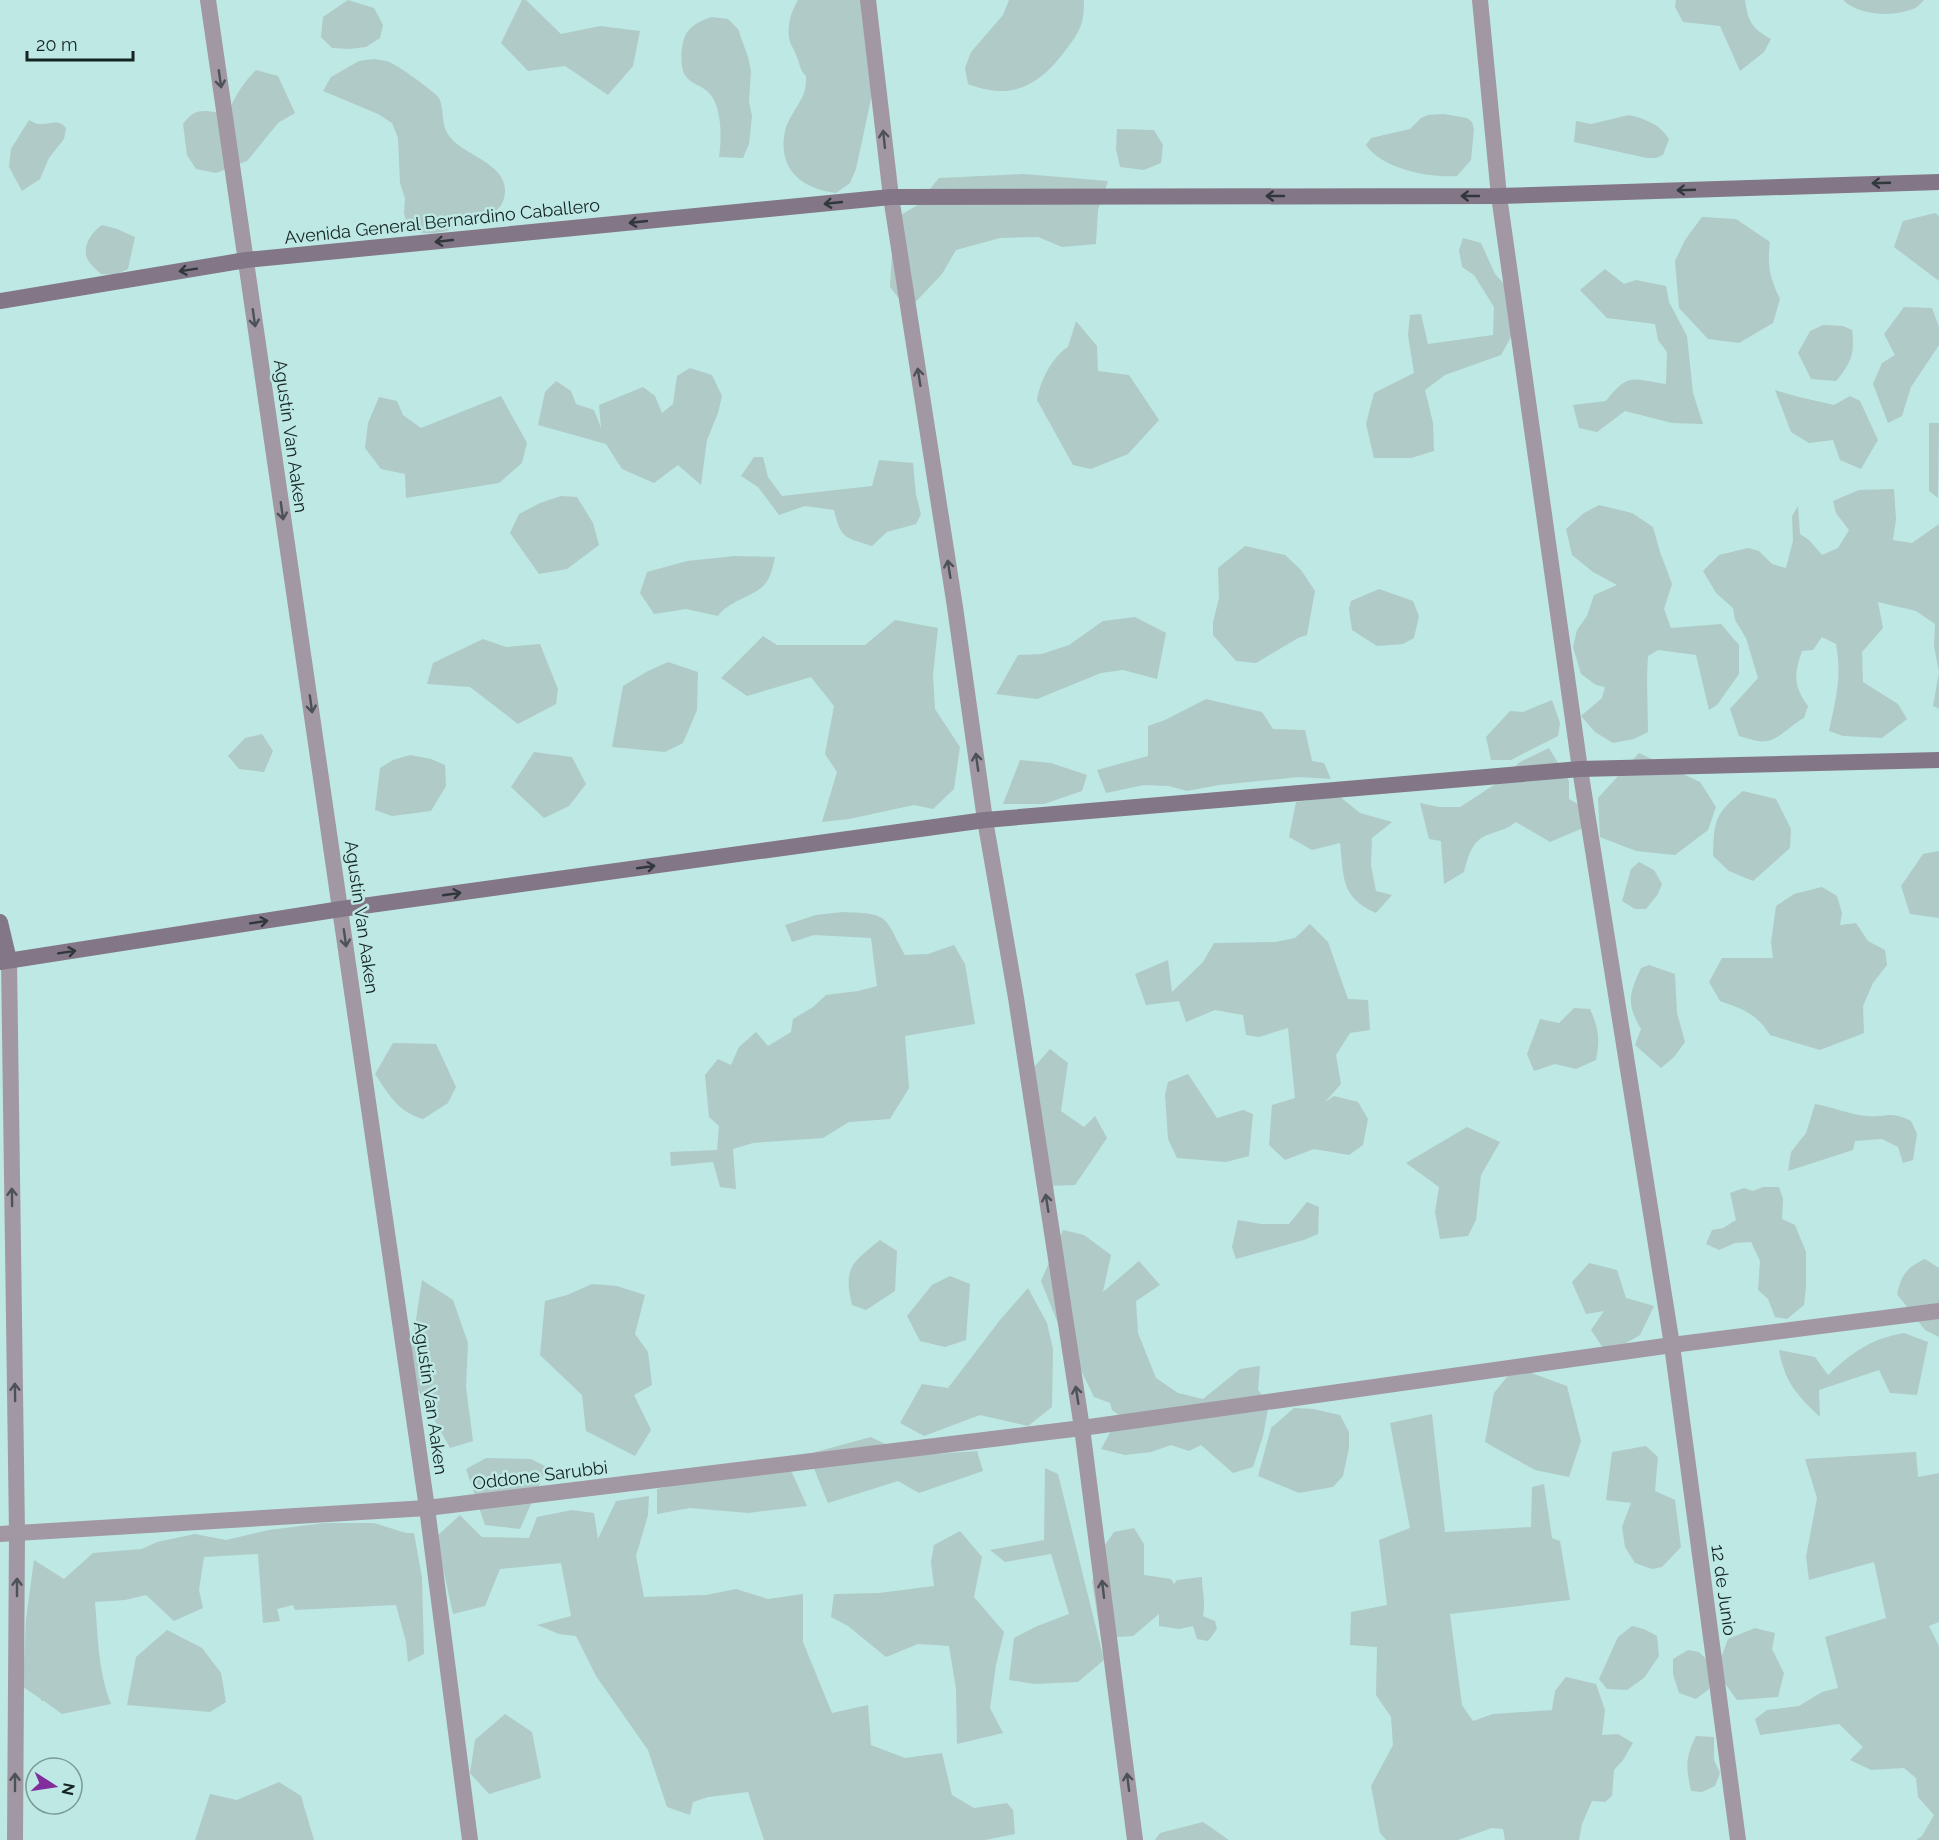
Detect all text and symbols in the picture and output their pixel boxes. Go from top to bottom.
scale bar [27,24,134,62]
text: 20 m [36,34,78,55]
one-way arrow [214,68,225,88]
one-way arrow [878,129,889,149]
one-way arrow [1871,178,1891,189]
one-way arrow [1676,184,1696,195]
one-way arrow [1265,190,1285,202]
one-way arrow [1460,190,1480,202]
street label: Avenida General Bernardino Caballero [283,194,601,248]
one-way arrow [823,198,843,209]
one-way arrow [629,217,649,228]
one-way arrow [435,236,455,247]
one-way arrow [178,265,198,276]
one-way arrow [249,308,260,328]
street label: Agustín Van Aaken [270,358,312,514]
one-way arrow [913,367,924,387]
one-way arrow [277,501,288,520]
one-way arrow [943,560,954,580]
one-way arrow [305,694,316,713]
one-way arrow [972,753,983,773]
street label: Agustín Van Aaken [341,839,383,995]
one-way arrow [635,862,655,873]
one-way arrow [442,888,462,899]
one-way arrow [249,916,269,927]
one-way arrow [340,928,351,948]
one-way arrow [56,946,76,957]
one-way arrow [6,1187,18,1207]
one-way arrow [1042,1193,1053,1213]
street label: Agustín Van Aaken [410,1320,452,1476]
one-way arrow [9,1382,21,1402]
one-way arrow [1071,1386,1082,1406]
street label: Oddone Sarubbi [471,1456,609,1494]
street label: 12 de Junio [1707,1543,1741,1637]
one-way arrow [11,1577,23,1597]
one-way arrow [1097,1579,1108,1599]
north arrow [24,1756,84,1816]
one-way arrow [10,1772,21,1792]
one-way arrow [1122,1773,1133,1792]
text: N [58,1781,79,1797]

